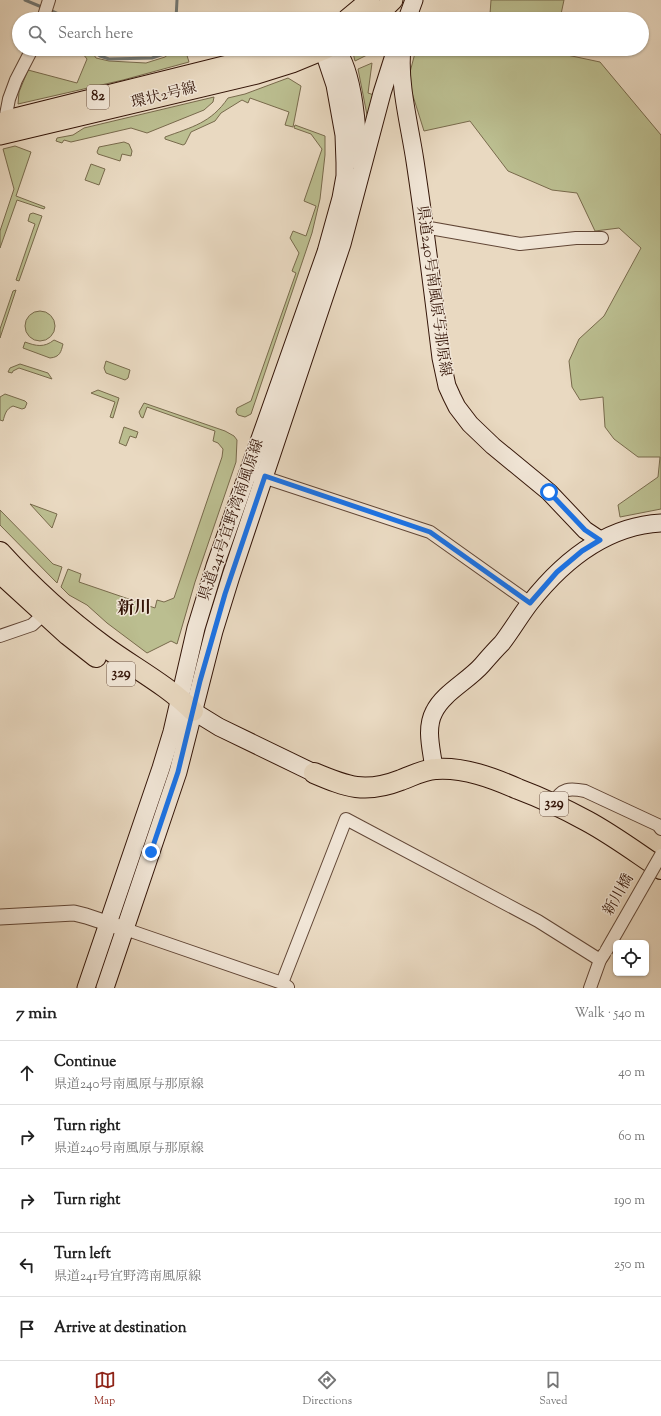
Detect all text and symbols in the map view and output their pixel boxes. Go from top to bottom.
search box [12,12,649,56]
icon: search [26,23,48,45]
text: Search here [58,24,133,45]
street label: 環状2号線 [129,78,199,114]
road number: 82 [87,85,109,109]
street label: 県道240号南風原与那原線 [411,204,455,378]
street label: 県道241号宜野湾南風原線 [194,436,270,604]
route start [540,483,558,501]
district label: 新川 [117,597,151,621]
road number: 329 [107,662,135,686]
road number: 329 [540,792,568,816]
route end [142,843,160,861]
street label: 新川橋 [599,870,639,920]
map controls [613,940,649,976]
button: locate [613,940,649,976]
text: 7 min [16,1002,57,1026]
text: Walk · 540 m [574,1005,645,1023]
text: Continue [54,1052,116,1073]
icon: ahead [16,1062,38,1084]
text: 40 m [618,1064,645,1082]
text: 県道240号南風原与那原線 [54,1076,203,1094]
text: Turn right [54,1116,120,1137]
icon: right [16,1126,38,1148]
text: 60 m [618,1128,645,1146]
text: 県道240号南風原与那原線 [54,1140,203,1158]
icon: right [16,1190,38,1212]
text: Turn right [54,1190,120,1211]
text: 190 m [614,1192,645,1210]
text: Turn left [54,1244,111,1265]
icon: left [16,1254,38,1276]
text: 250 m [614,1256,645,1274]
text: 県道241号宜野湾南風原線 [54,1268,201,1286]
icon: arrive [16,1318,38,1340]
text: Arrive at destination [54,1318,187,1339]
tab: Map [94,1369,116,1409]
tab: Directions [303,1369,352,1409]
tab: Saved [539,1369,567,1409]

